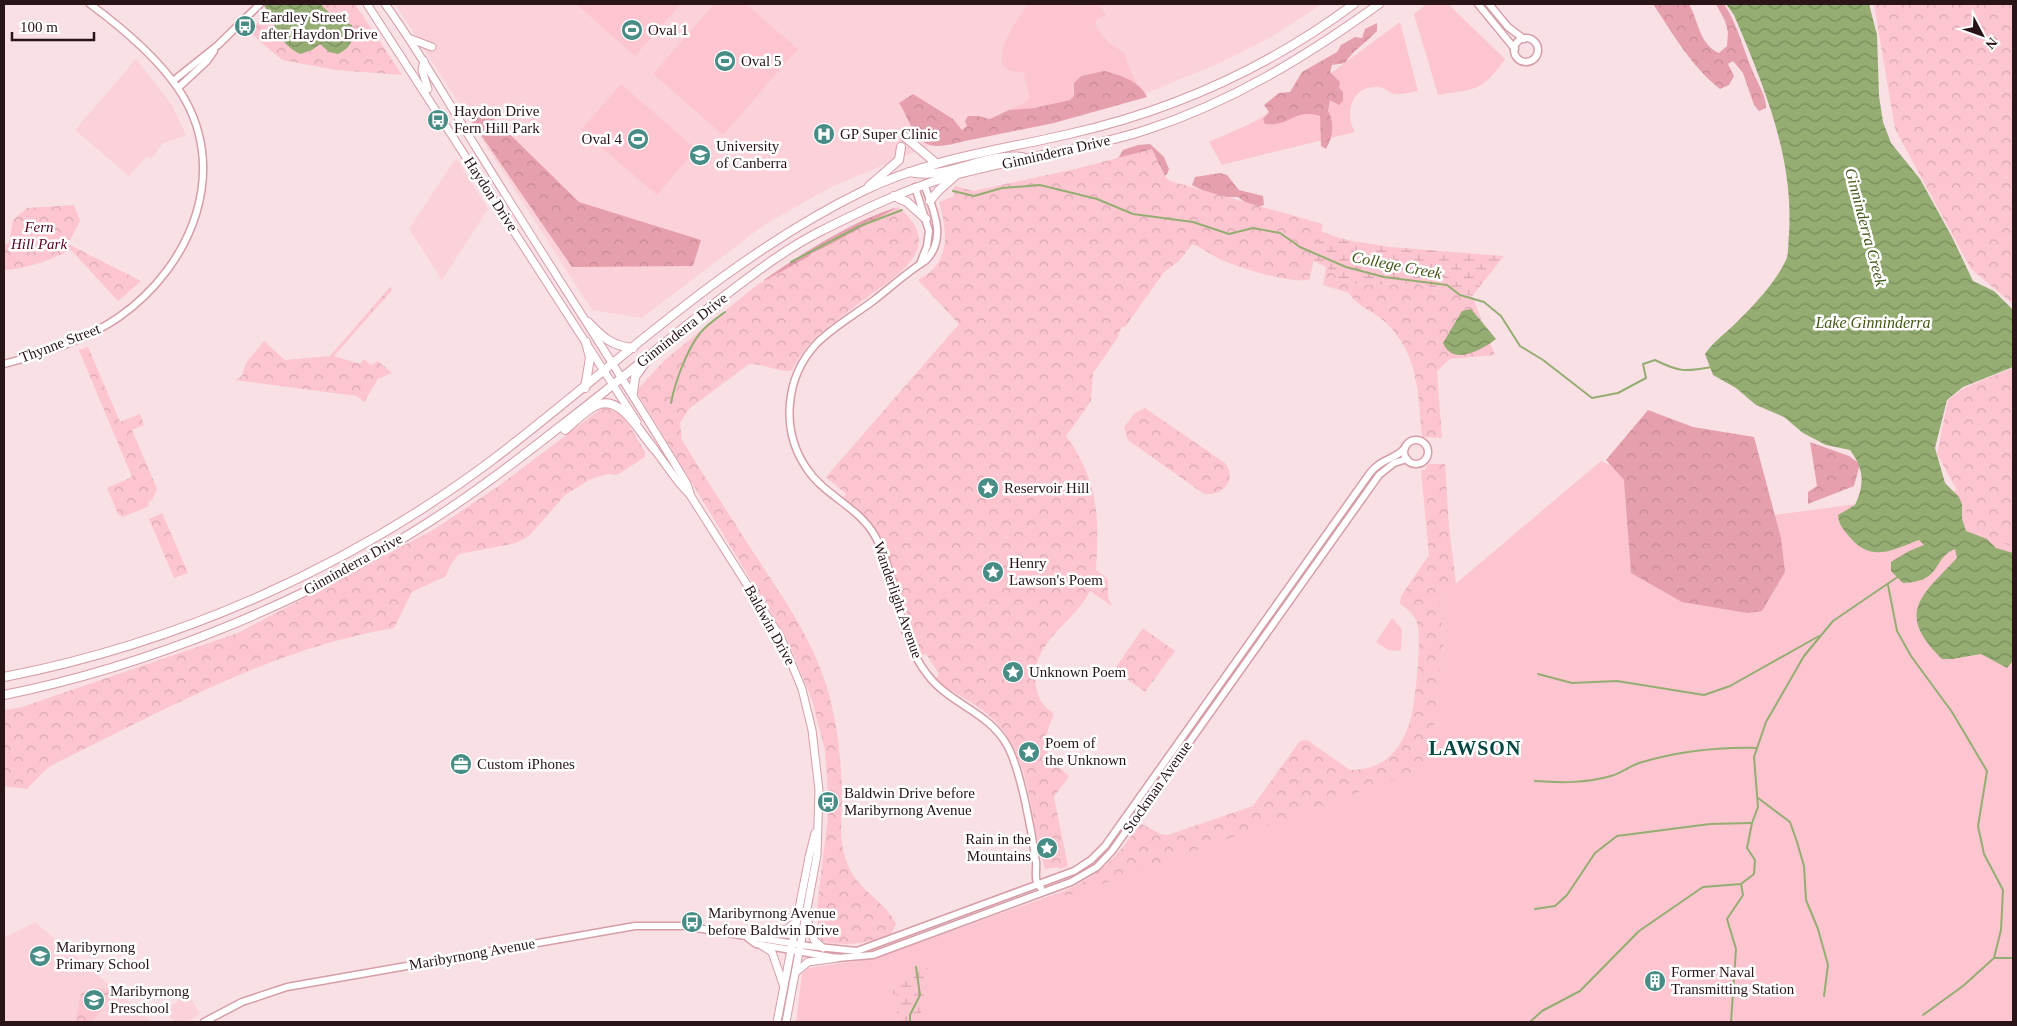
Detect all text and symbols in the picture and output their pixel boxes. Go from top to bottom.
place label: Eardley Street after Haydon Drive [261,9,378,42]
scale bar [12,10,95,42]
north arrow [1957,10,2007,60]
bus stop icon: Eardley Street after Haydon Drive [233,14,257,38]
sports icon: Oval 1 [620,18,644,42]
text: 100 m [20,19,58,35]
place label: Oval 1 [648,22,688,38]
text: N [1982,34,2000,52]
sports icon: Oval 5 [713,49,737,73]
place label: Oval 5 [741,53,781,69]
place label: Haydon Drive Fern Hill Park [454,103,540,136]
bus stop icon: Haydon Drive Fern Hill Park [426,108,450,132]
hospital icon: GP Super Clinic [812,122,836,146]
place label: GP Super Clinic [840,126,938,142]
sports icon: Oval 4 [626,127,650,151]
place label: Oval 4 [582,131,622,147]
street label: Ginninderra Drive [1000,132,1112,172]
place label: University of Canberra [716,138,788,171]
school or university icon: University of Canberra [688,143,712,167]
street label: Haydon Drive [461,154,521,234]
water label: Ginninderra Creek [1842,166,1890,289]
park label: Fern Hill Park [10,219,67,252]
water label: College Creek [1350,248,1444,283]
street label: Ginninderra Drive [634,290,731,370]
water label: Lake Ginninderra [1814,314,1931,331]
street label: Thynne Street [18,320,103,366]
place icon: Reservoir Hill [976,476,1000,500]
place label: Reservoir Hill [1004,480,1089,496]
street label: Ginninderra Drive [301,530,405,598]
street label: Wanderlight Avenue [871,540,926,661]
place label: Henry Lawson's Poem [1009,555,1103,588]
place icon: Henry Lawson's Poem [981,560,1005,584]
street label: Baldwin Drive [741,582,799,668]
place icon: Unknown Poem [1001,660,1025,684]
place label: Unknown Poem [1029,664,1126,680]
place label: Poem of the Unknown [1045,735,1127,768]
district label: LAWSON [1429,737,1521,759]
street label: Stockman Avenue [1119,738,1195,836]
place icon: Poem of the Unknown [1017,740,1041,764]
office icon: Custom iPhones [449,752,473,776]
place label: Custom iPhones [477,756,575,772]
place label: Baldwin Drive before Maribyrnong Avenue [844,785,975,818]
bus stop icon: Baldwin Drive before Maribyrnong Avenue [816,790,840,814]
place label: Rain in the Mountains [965,831,1031,864]
place icon: Rain in the Mountains [1035,836,1059,860]
place label: Maribyrnong Avenue before Baldwin Drive [708,905,839,938]
bus stop icon: Maribyrnong Avenue before Baldwin Drive [680,910,704,934]
street label: Maribyrnong Avenue [408,935,537,973]
place label: Maribyrnong Primary School [56,939,150,972]
school or university icon: Maribyrnong Primary School [28,944,52,968]
place label: Former Naval Transmitting Station [1671,964,1795,997]
building icon: Former Naval Transmitting Station [1643,969,1667,993]
place label: Maribyrnong Preschool [110,983,190,1016]
school or university icon: Maribyrnong Preschool [82,988,106,1012]

